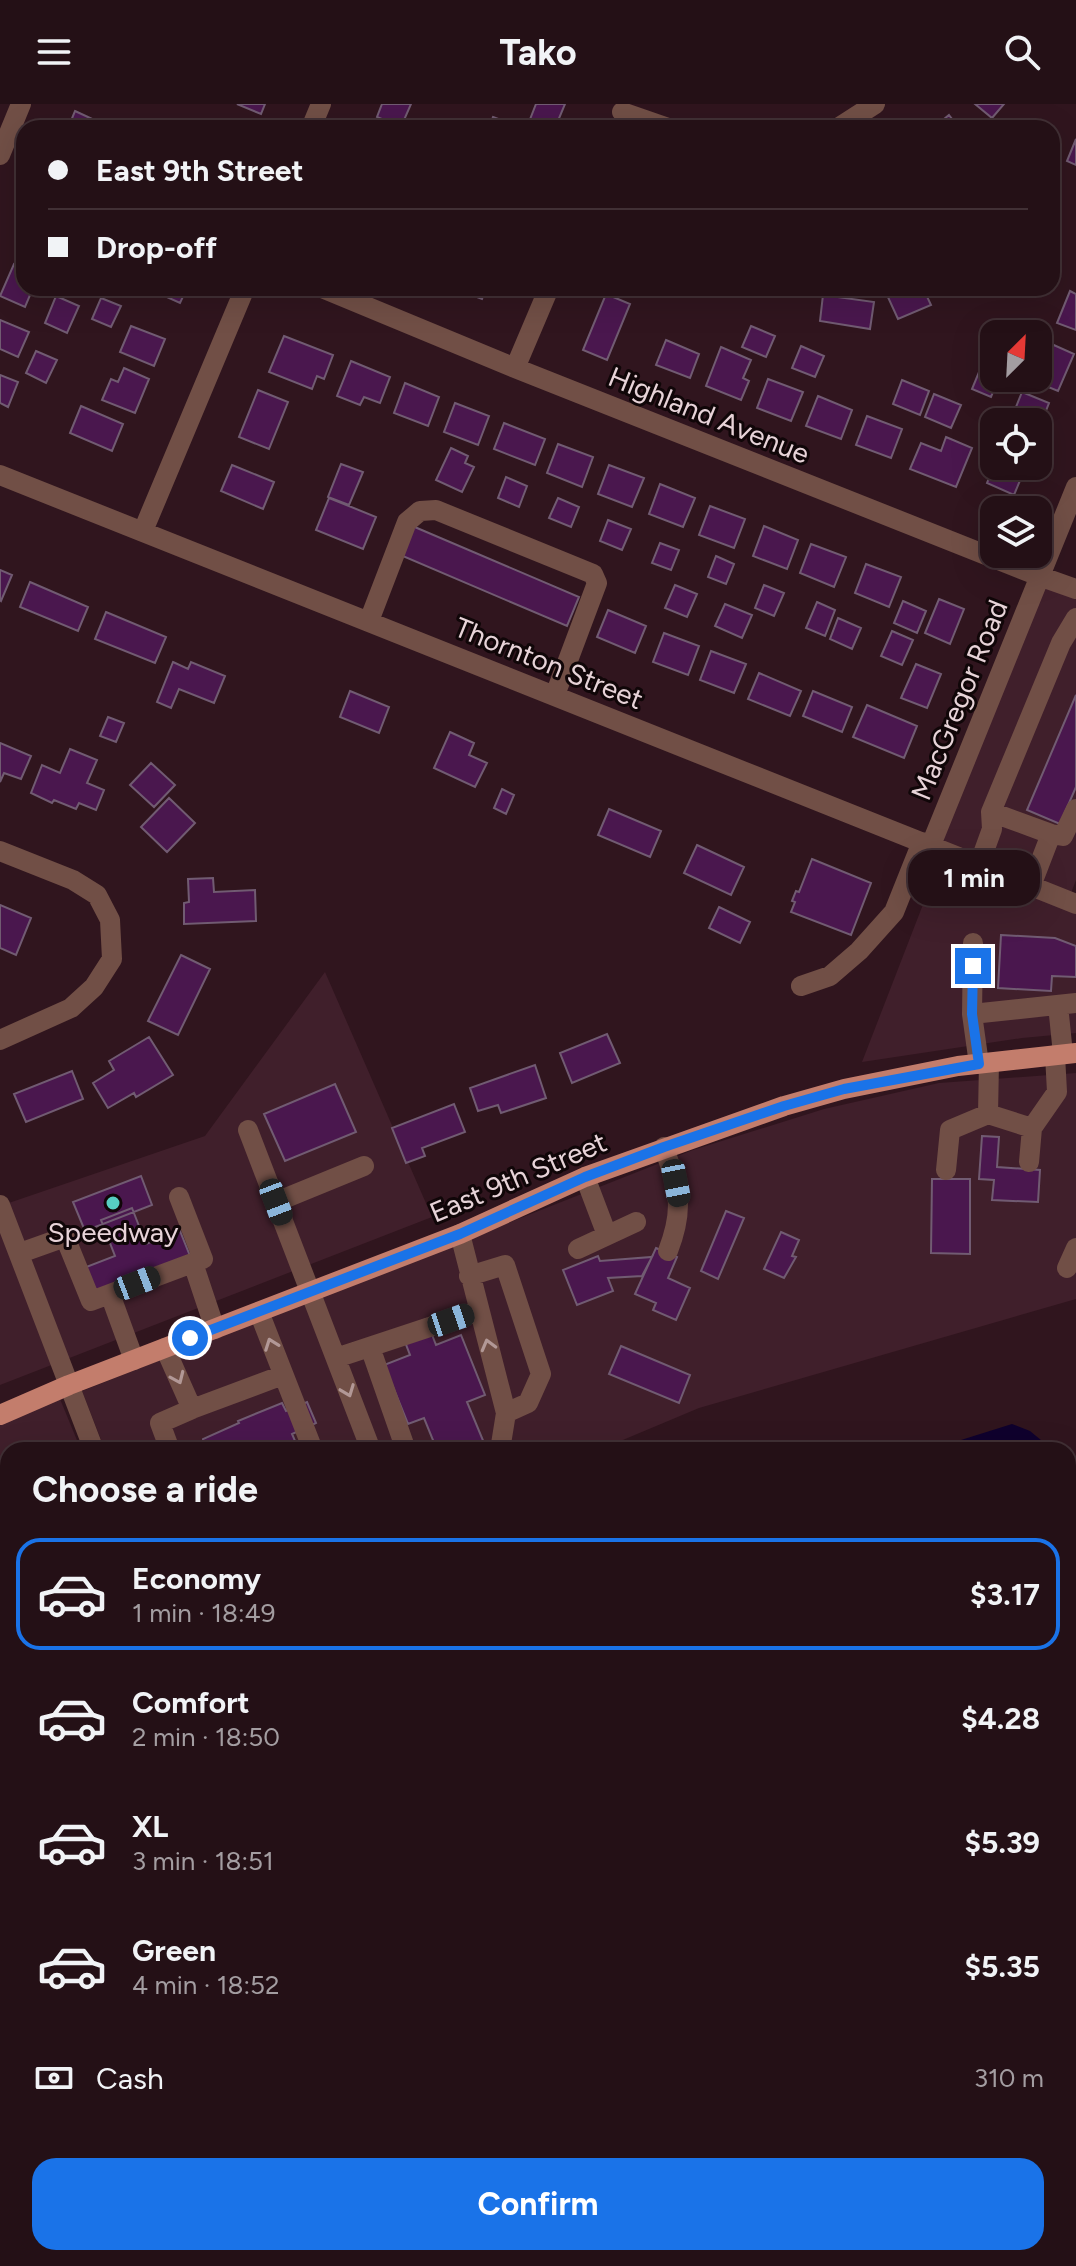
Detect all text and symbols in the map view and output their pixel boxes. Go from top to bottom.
icon: menu [32,30,76,74]
icon: search [1000,30,1044,74]
text: Tako [499,31,577,74]
text: East 9th Street [96,152,303,189]
text: Drop-off [96,229,217,266]
north arrow [980,320,1052,392]
map controls [980,320,1052,568]
street label: Highland Avenue [604,359,814,471]
button: locate [980,408,1052,480]
button: layers [980,496,1052,568]
street label: MacGregor Road [903,595,1015,805]
street label: Thornton Street [450,610,648,716]
callout: 1 min [907,850,1039,906]
text: 1 min [943,862,1005,894]
route end [955,948,991,984]
street label: East 9th Street [424,1124,612,1230]
car [660,1157,692,1209]
car [256,1175,296,1229]
marker: Speedway [104,1194,122,1212]
place label: Speedway [47,1215,179,1249]
car [110,1263,164,1303]
car [424,1301,478,1339]
route start [172,1320,208,1356]
one-way arrow [264,1337,281,1351]
one-way arrow [480,1338,497,1352]
one-way arrow [169,1370,185,1385]
one-way arrow [338,1383,355,1397]
text: Choose a ride [32,1468,258,1511]
icon: car [36,1558,108,1630]
text: Economy [132,1560,261,1597]
text: $3.17 [970,1576,1040,1613]
text: 1 min · 18:49 [132,1597,275,1629]
icon: car [36,1682,108,1754]
text: Comfort [132,1684,250,1721]
text: $4.28 [961,1700,1040,1737]
text: 2 min · 18:50 [132,1721,280,1753]
icon: car [36,1806,108,1878]
text: XL [132,1808,168,1845]
text: $5.39 [964,1824,1040,1861]
text: 3 min · 18:51 [132,1845,274,1877]
icon: car [36,1930,108,2002]
text: Green [132,1932,216,1969]
text: $5.35 [964,1948,1040,1985]
text: 4 min · 18:52 [132,1969,279,2001]
icon: cash [32,2056,76,2100]
text: Cash [96,2060,164,2097]
text: 310 m [974,2062,1044,2094]
button: Confirm [32,2158,1044,2250]

